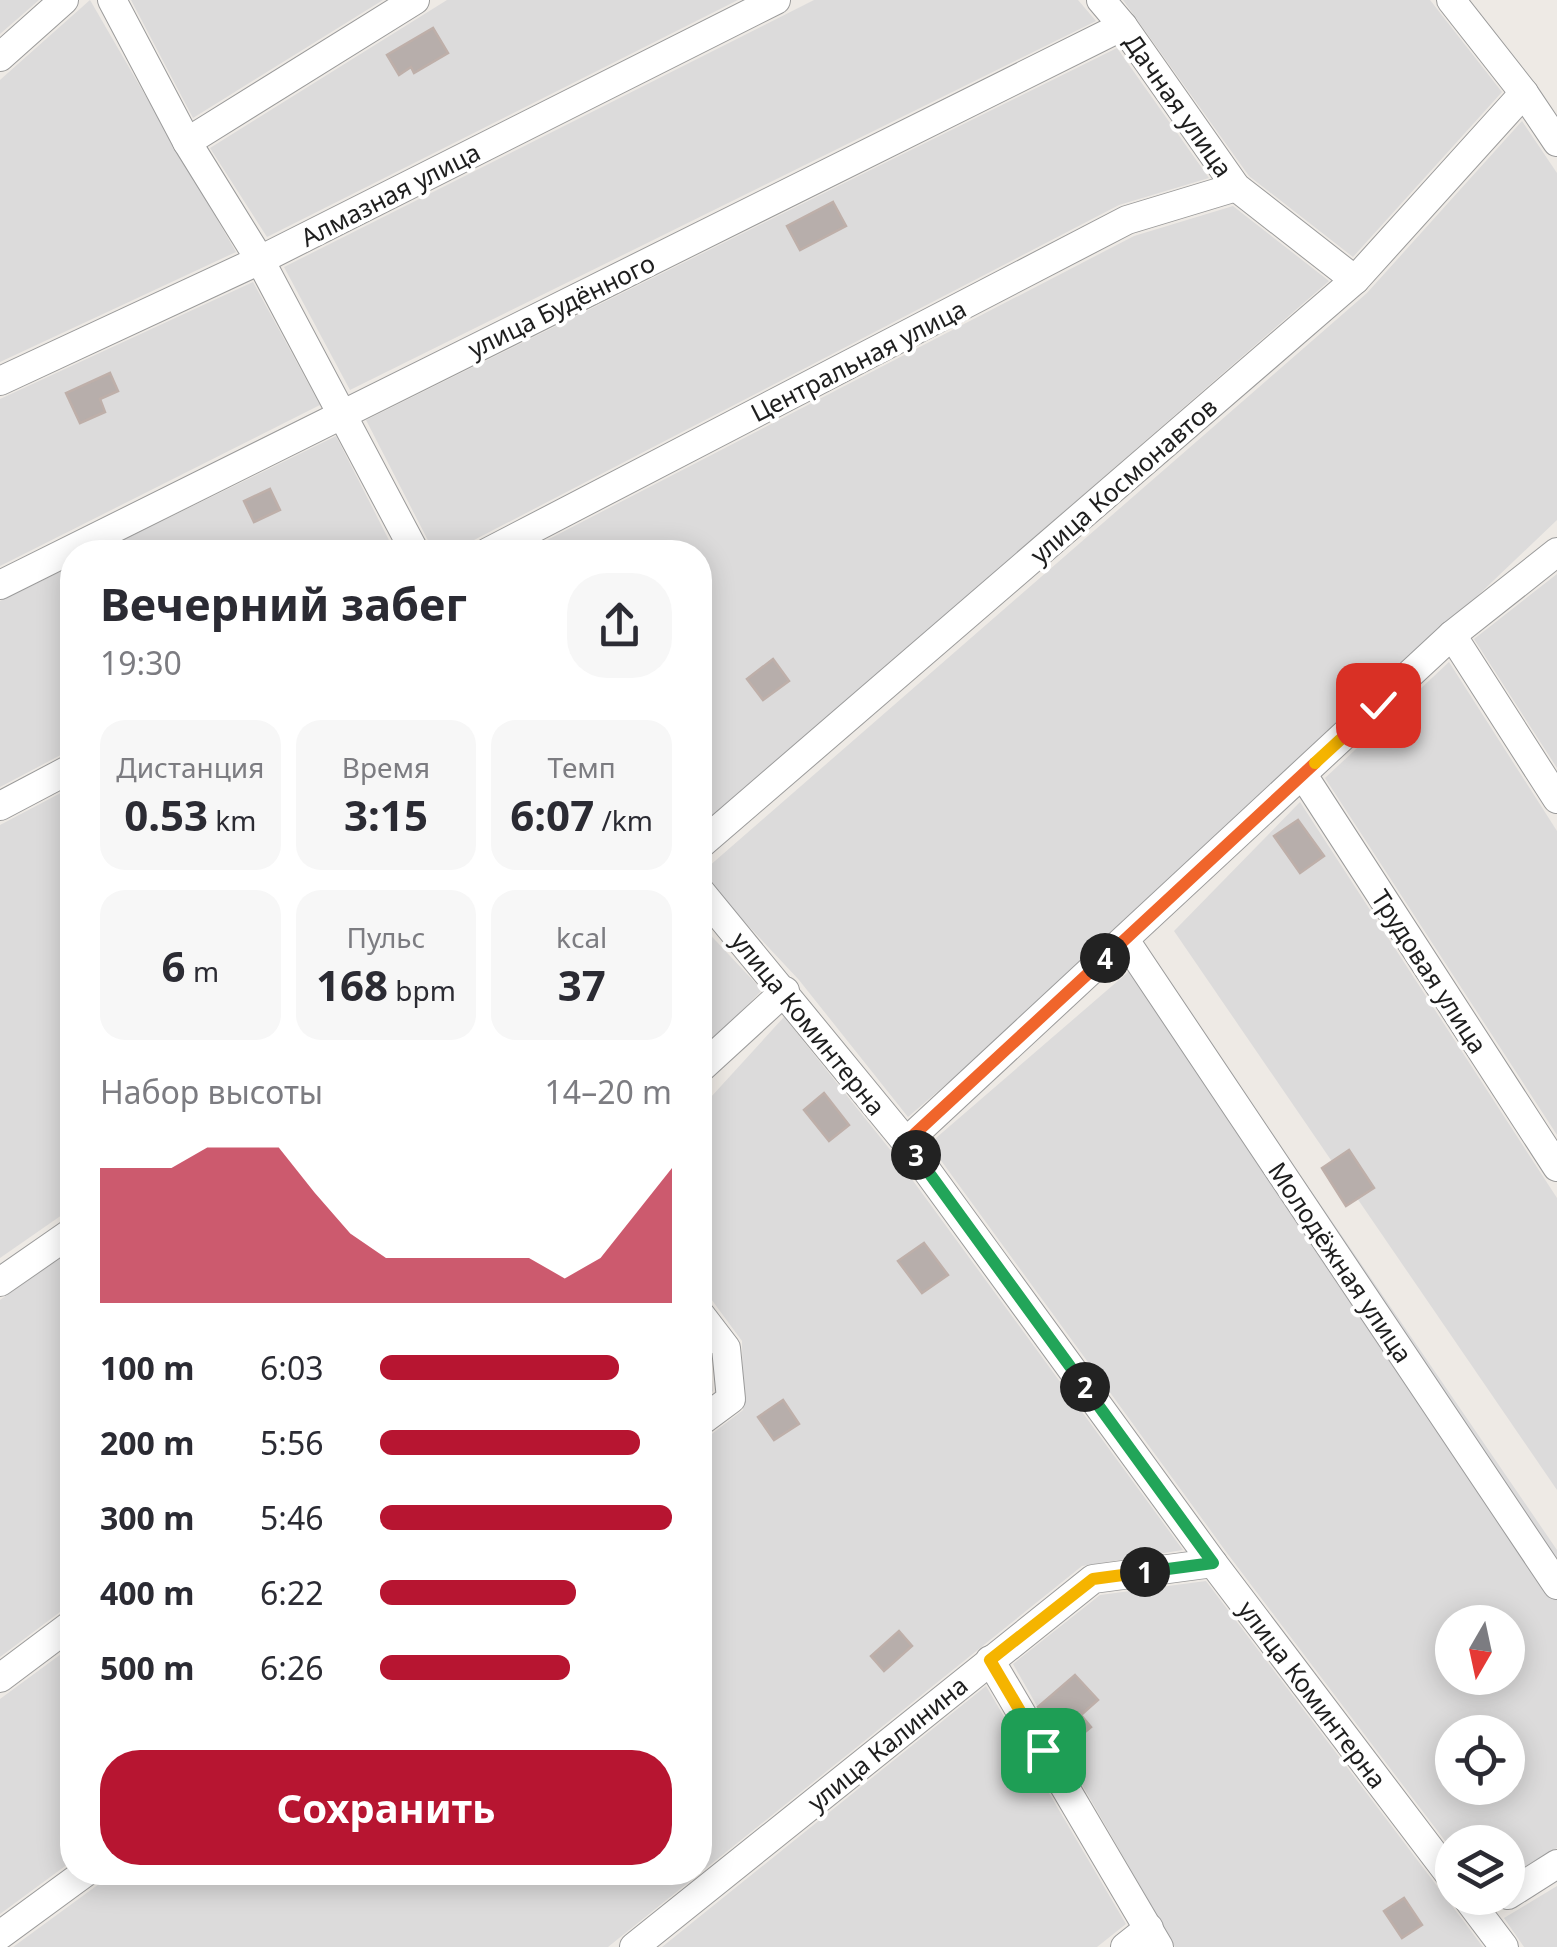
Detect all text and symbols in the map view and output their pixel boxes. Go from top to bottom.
street label: Дачная улица [1117,26,1241,184]
street label: Алмазная улица [295,134,485,254]
street label: улица Будённого [462,245,660,365]
street label: Центральная улица [744,291,972,429]
street label: улица Космонавтов [1022,389,1224,571]
text: Вечерний забег [100,573,467,634]
button: share [567,573,672,678]
text: 19:30 [100,641,182,684]
pin [1336,663,1421,748]
icon: check [1351,678,1406,733]
text: Дистанция [116,748,264,786]
text: Время [342,748,430,786]
text: Темп [547,748,616,786]
text: 0.53 [124,786,208,843]
text: 3:15 [344,786,428,843]
text: 6:07 [510,786,594,843]
text: km [208,801,256,839]
text: /km [594,801,653,839]
street label: Трудовая улица [1364,883,1496,1059]
text: Пульс [347,918,425,956]
text: kcal [556,918,607,956]
street label: улица Коминтерна [724,924,894,1122]
pin: 4 [1080,933,1130,983]
text: 6 [162,937,186,994]
text: 4 [1097,939,1113,977]
text: m [186,952,219,990]
text: 168 [316,956,388,1013]
text: 37 [558,956,606,1013]
text: bpm [388,971,456,1009]
text: Набор высоты [100,1070,323,1113]
text: 14–20 m [545,1070,672,1113]
pin: 3 [891,1130,941,1180]
text: 3 [908,1136,924,1174]
street label: Молодёжная улица [1261,1155,1421,1369]
text: 100 m [100,1346,194,1389]
text: 6:03 [260,1346,324,1389]
pin: 2 [1060,1362,1110,1412]
text: 2 [1077,1368,1093,1406]
text: 200 m [100,1421,194,1464]
text: 5:56 [260,1421,324,1464]
text: 300 m [100,1496,194,1539]
text: 5:46 [260,1496,324,1539]
pin: 1 [1120,1547,1170,1597]
text: 1 [1137,1553,1153,1591]
text: 400 m [100,1571,194,1614]
text: 6:22 [260,1571,324,1614]
street label: улица Коминтерна [1231,1593,1395,1795]
north arrow [1435,1605,1525,1695]
map controls [1435,1605,1525,1915]
text: 500 m [100,1646,194,1689]
text: 6:26 [260,1646,324,1689]
street label: улица Калинина [800,1668,974,1818]
pin [1001,1708,1086,1793]
button: locate [1435,1715,1525,1805]
icon: arrive [1016,1723,1071,1778]
button: Сохранить [100,1750,672,1865]
button: layers [1435,1825,1525,1915]

